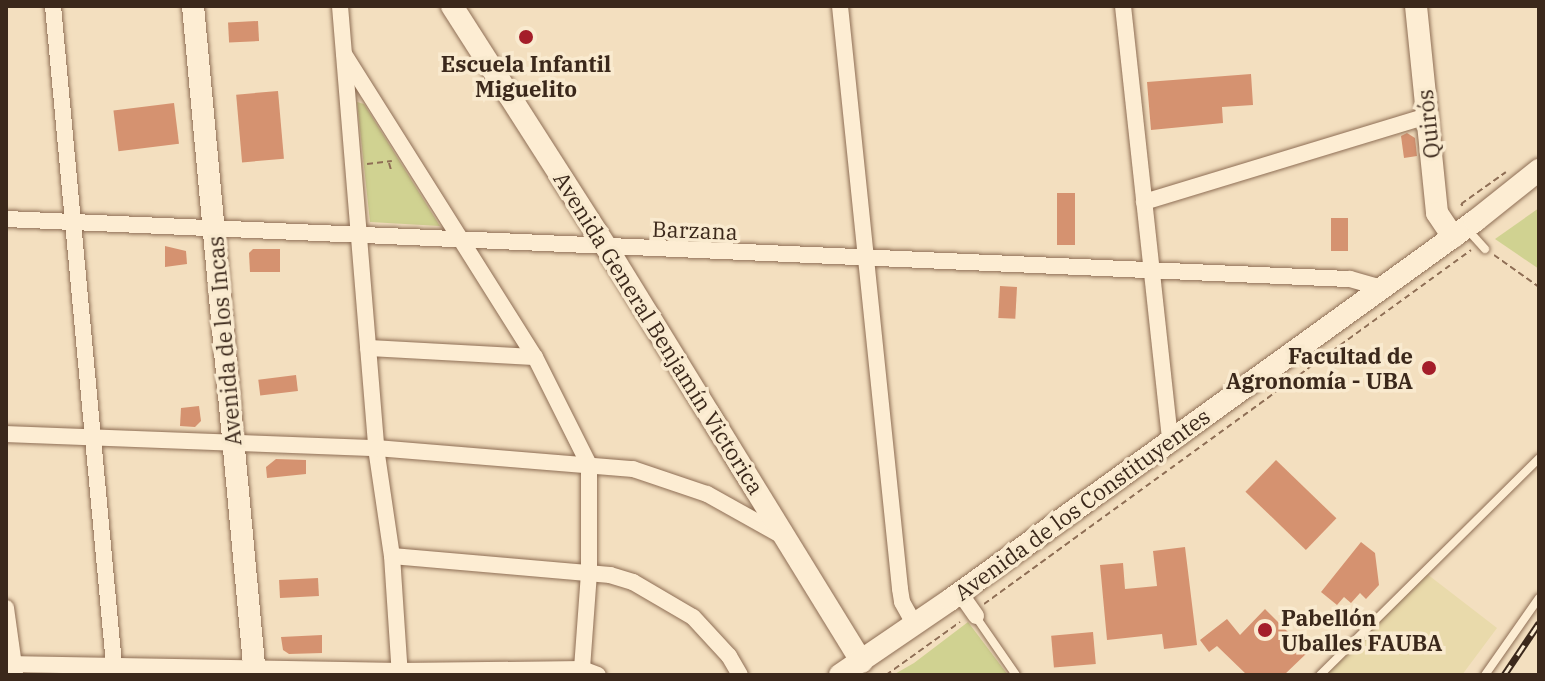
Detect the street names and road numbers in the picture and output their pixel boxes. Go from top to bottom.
street label: Quirós [1411,88,1445,160]
street label: Avenida General Benjamín Victorica [548,167,770,499]
street label: Barzana [652,215,738,245]
street label: Avenida de los Incas [202,235,246,447]
street label: Avenida de los Constituyentes [949,402,1215,606]

